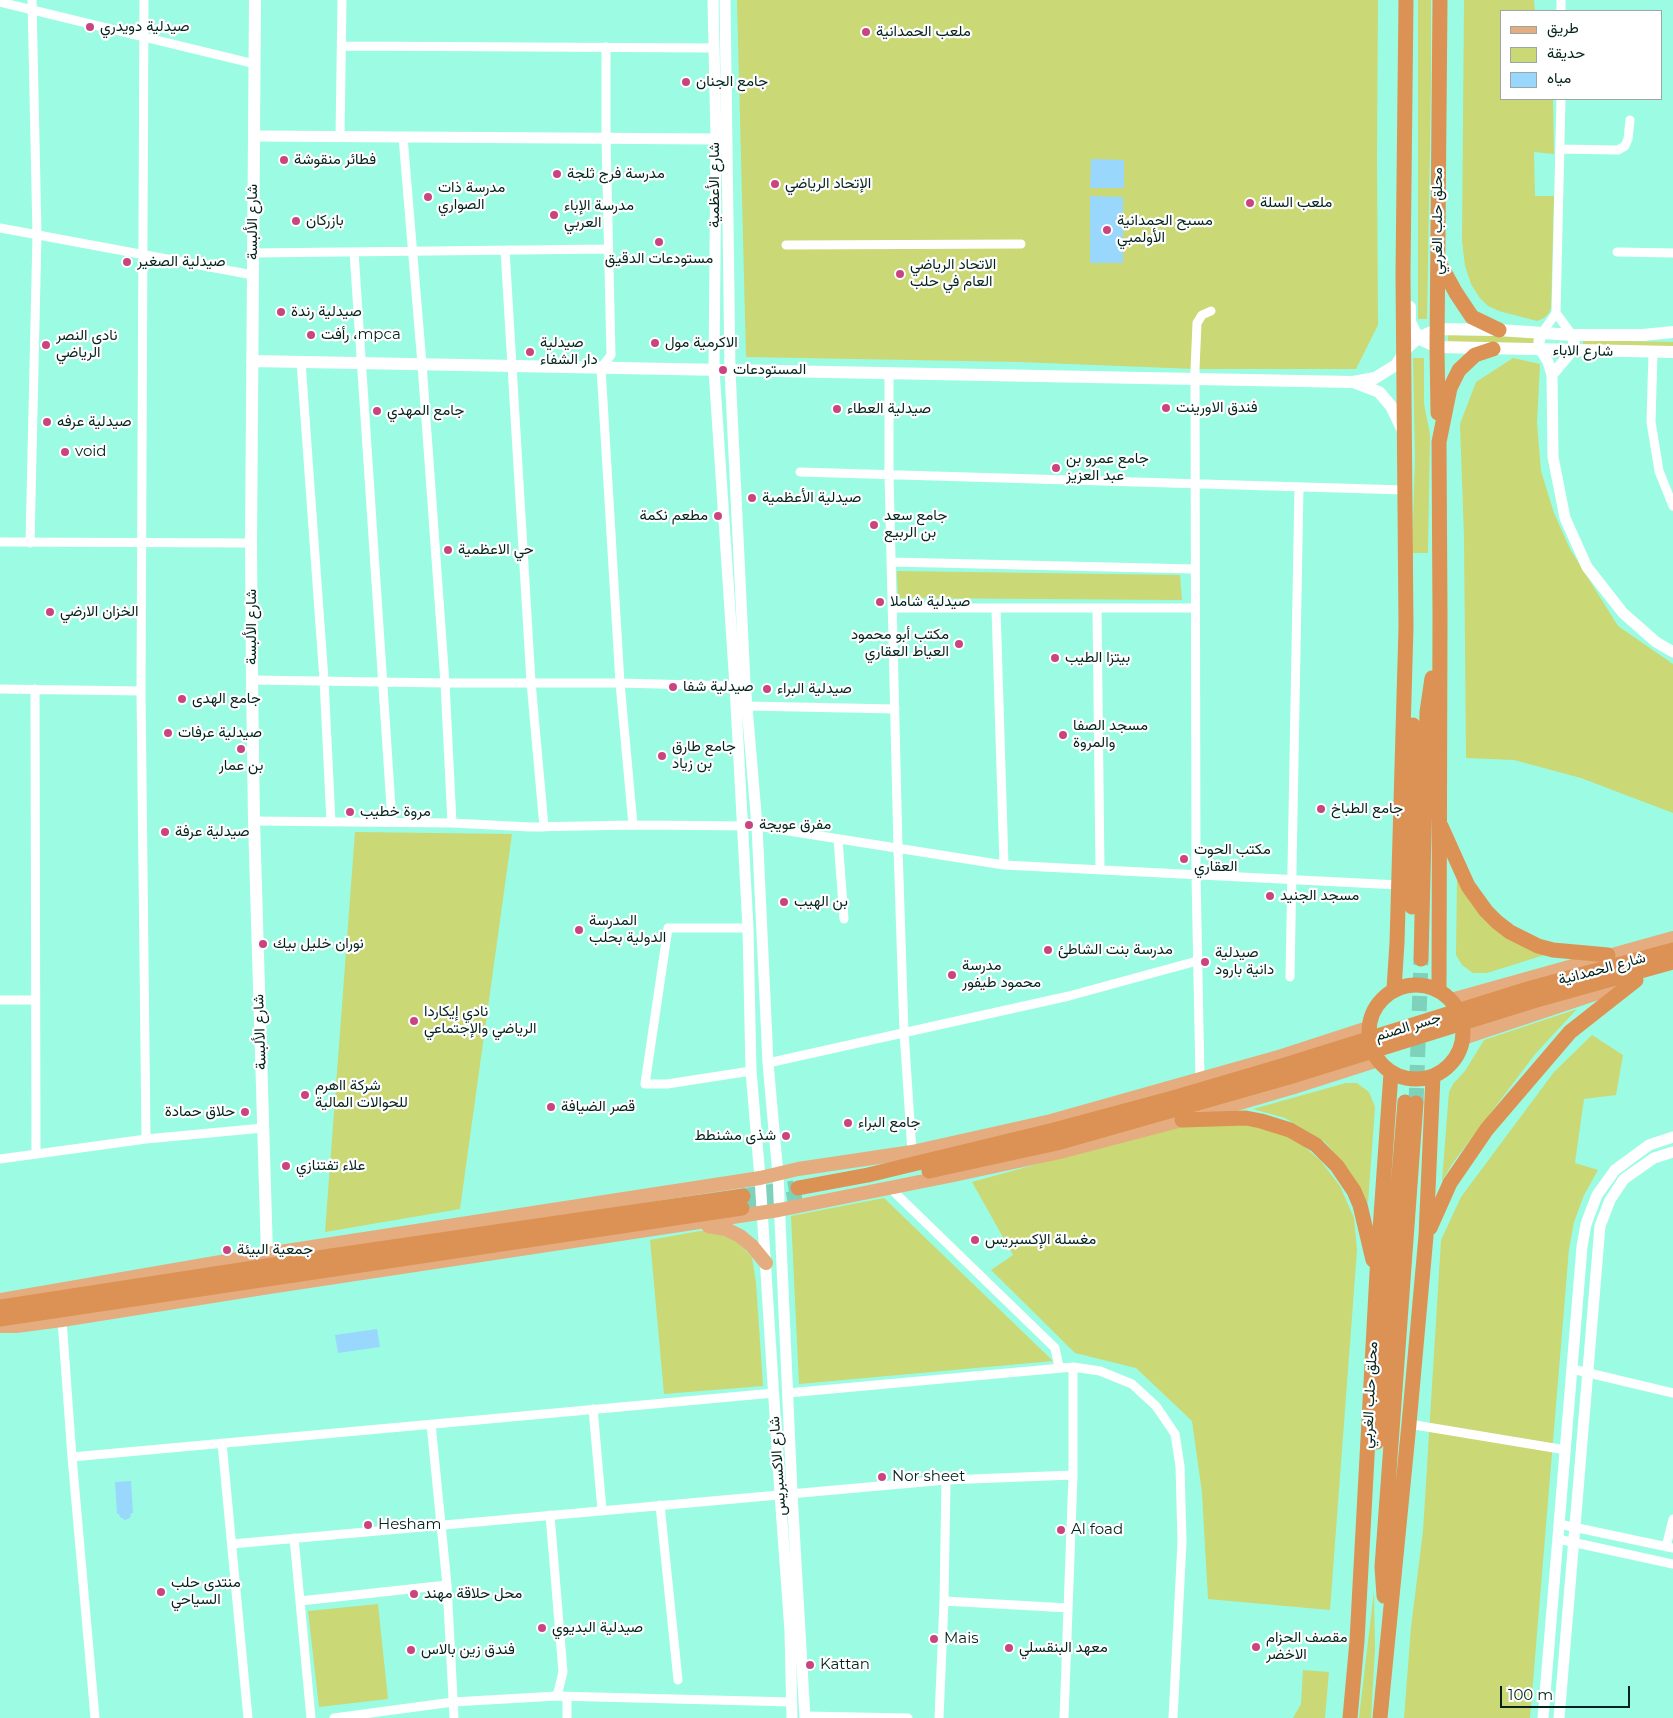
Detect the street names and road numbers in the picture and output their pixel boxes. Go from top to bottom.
street label: شارع الأعظمية [706,142,724,228]
street label: محلق حلب الغربي [1429,167,1447,275]
street label: شارع الألبسة [244,184,262,260]
street label: شارع الاباء [1553,341,1613,361]
street label: شارع الألبسة [243,589,261,665]
street label: شارع الحمدانية [1556,949,1648,989]
street label: شارع الألبسة [250,994,270,1070]
street label: جسر الصنم [1373,1008,1443,1046]
street label: محلق حلب الغربي [1358,1341,1382,1449]
street label: شارع الاكسبريس [766,1416,790,1516]

